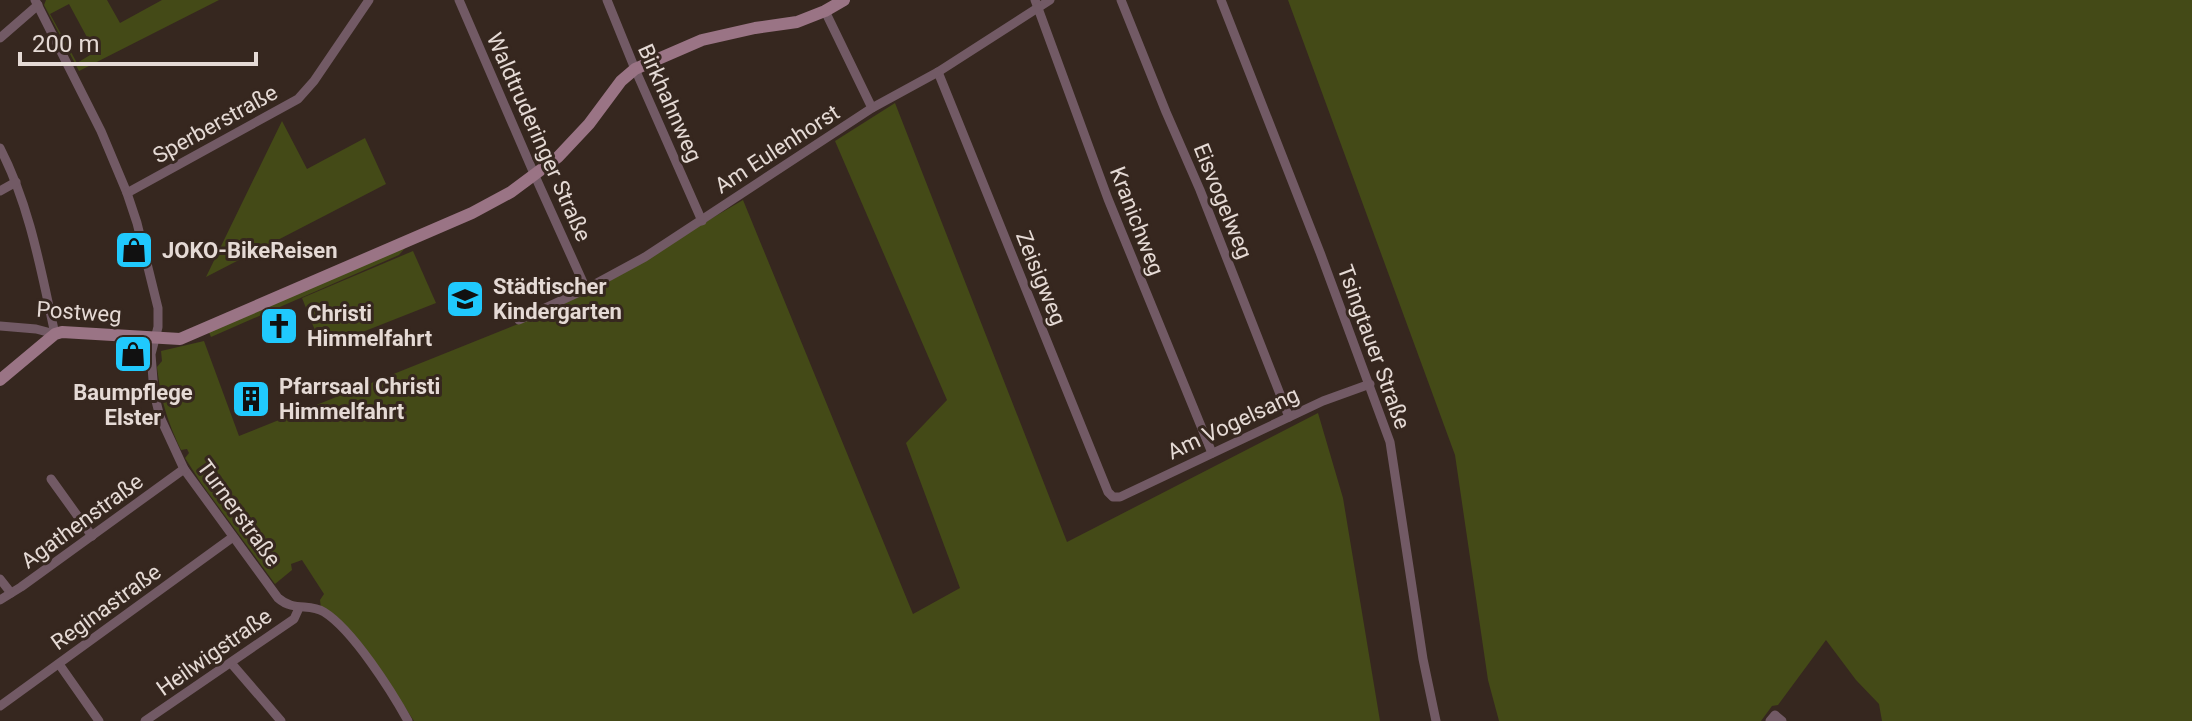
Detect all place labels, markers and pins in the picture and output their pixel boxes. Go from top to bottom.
shop icon: JOKO-BikeReisen [113,229,155,271]
place label: JOKO-BikeReisen [162,238,338,263]
place label: Städtischer Kindergarten [493,274,622,324]
school or university icon: Städtischer Kindergarten [444,278,486,320]
place label: Christi Himmelfahrt [307,301,433,351]
church icon: Christi Himmelfahrt [258,305,300,347]
shop icon: Baumpflege Elster [112,333,154,375]
place label: Pfarrsaal Christi Himmelfahrt [279,374,440,424]
building icon: Pfarrsaal Christi Himmelfahrt [230,378,272,420]
place label: Baumpflege Elster [73,380,193,430]

